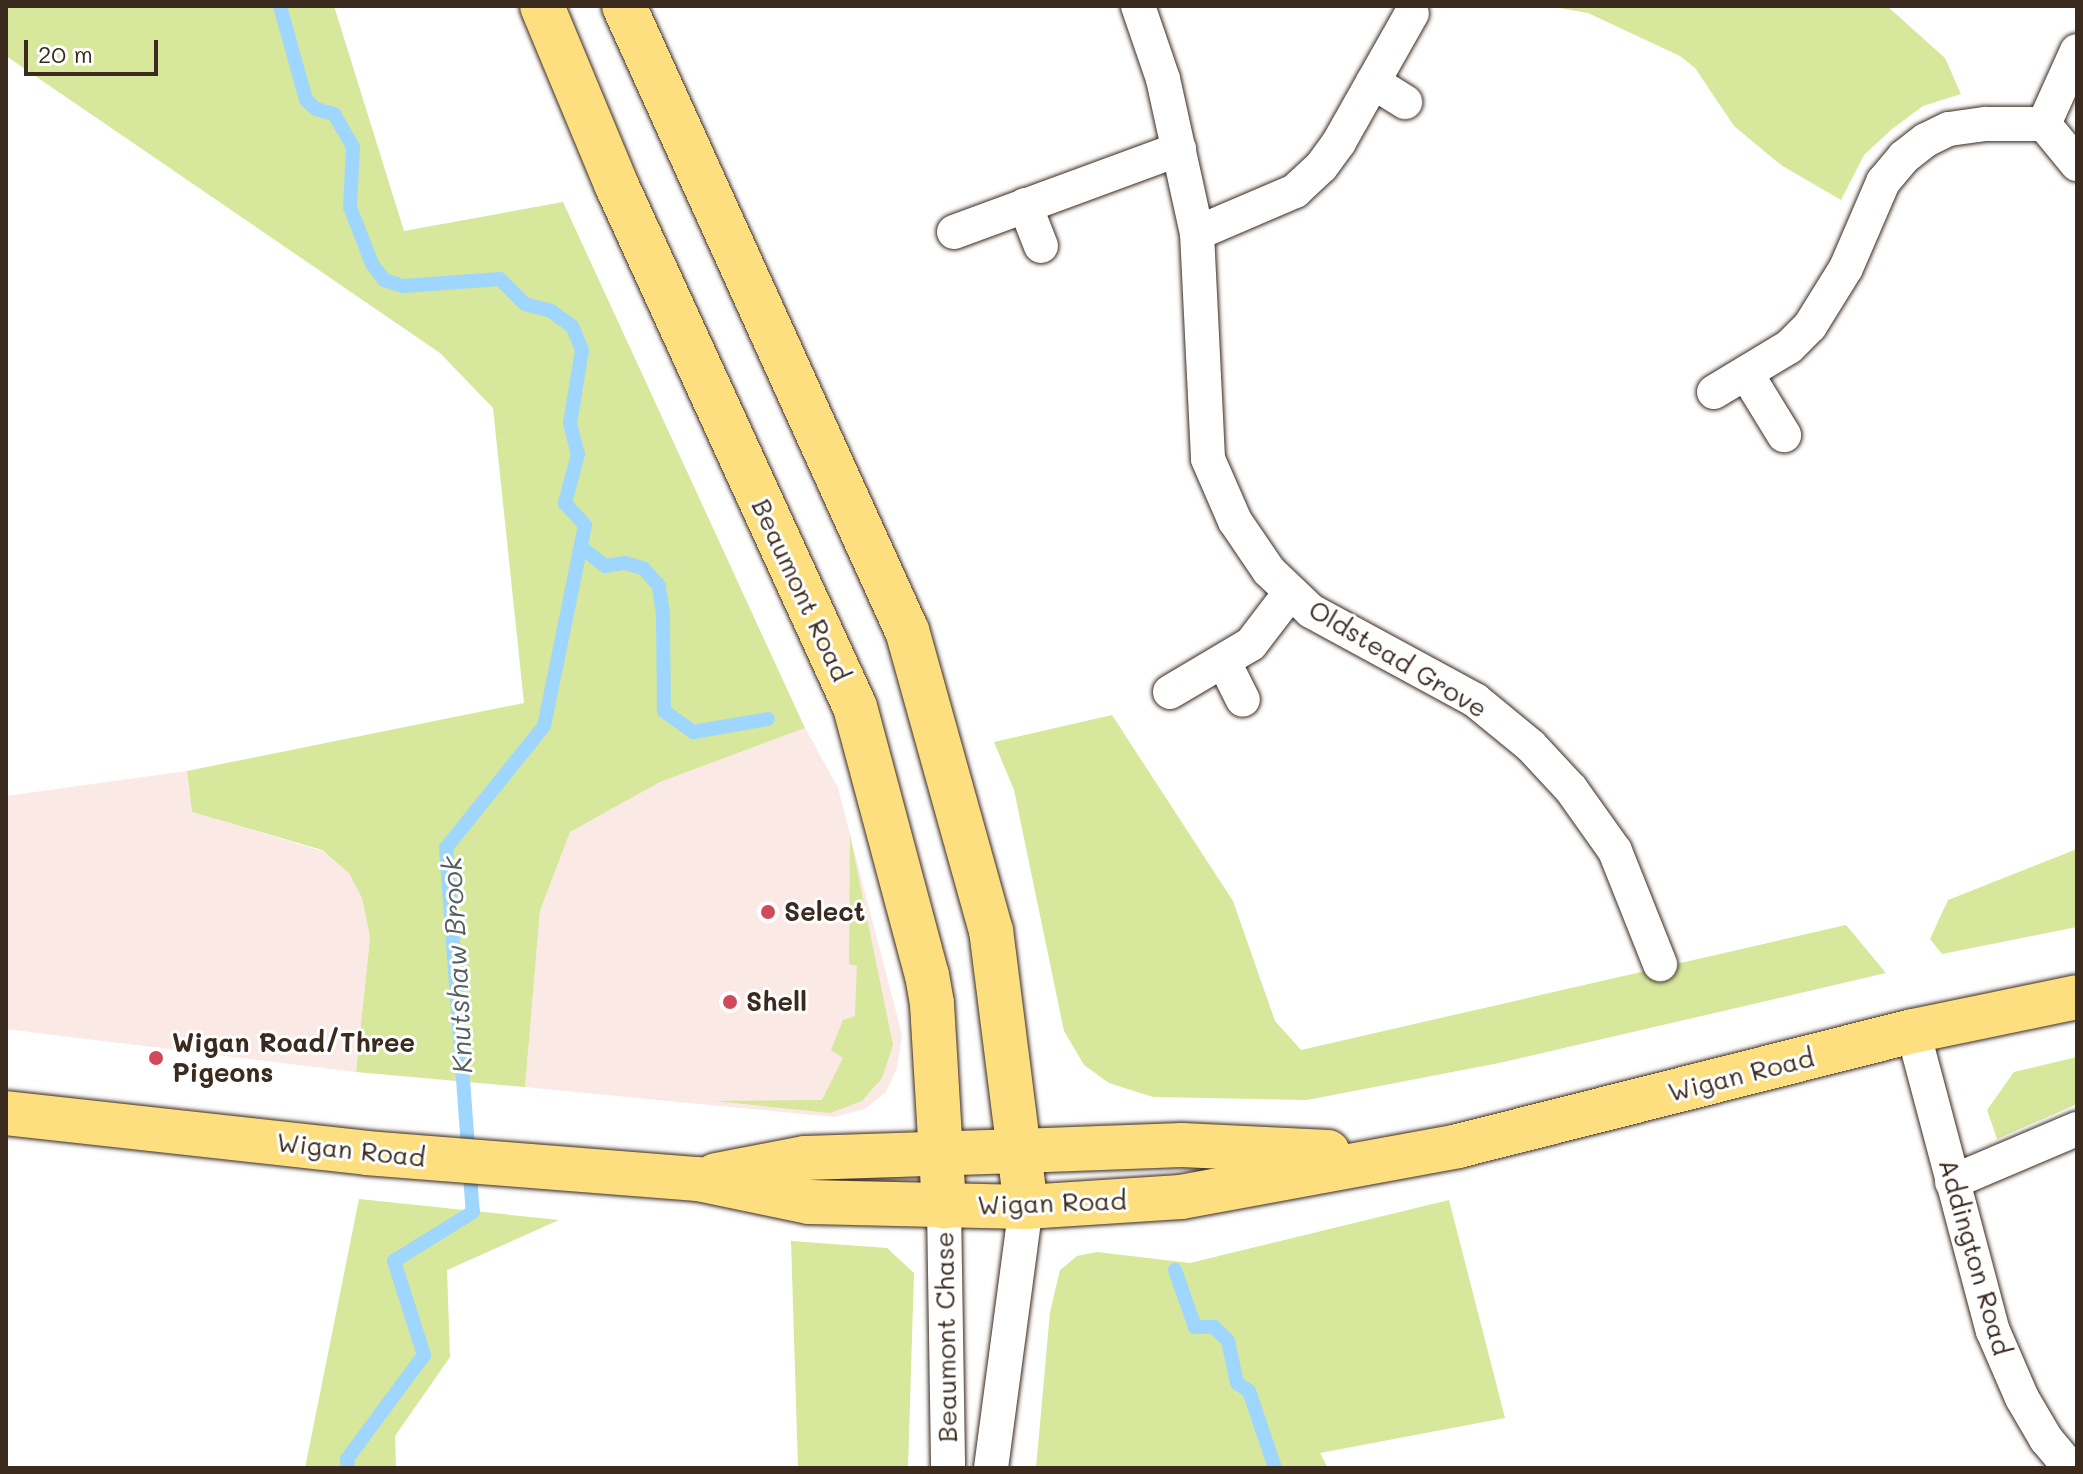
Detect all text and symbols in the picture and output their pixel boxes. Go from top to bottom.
scale bar [28,24,162,74]
text: 20 m [38,38,93,69]
street label: Beaumont Road [745,494,857,686]
street label: Oldstead Grove [1303,594,1493,724]
water label: Knutshaw Brook [434,856,478,1074]
place label: Select [784,896,865,928]
marker: Select [759,903,777,921]
place label: Shell [746,986,807,1018]
marker: Shell [721,993,739,1011]
place label: Wigan Road/Three Pigeons [172,1027,415,1088]
street label: Wigan Road [1665,1042,1817,1108]
marker: Wigan Road/Three Pigeons [147,1049,165,1067]
street label: Wigan Road [275,1127,427,1173]
street label: Addington Road [1932,1155,2018,1359]
street label: Wigan Road [977,1185,1127,1221]
street label: Beaumont Chase [929,1231,963,1443]

